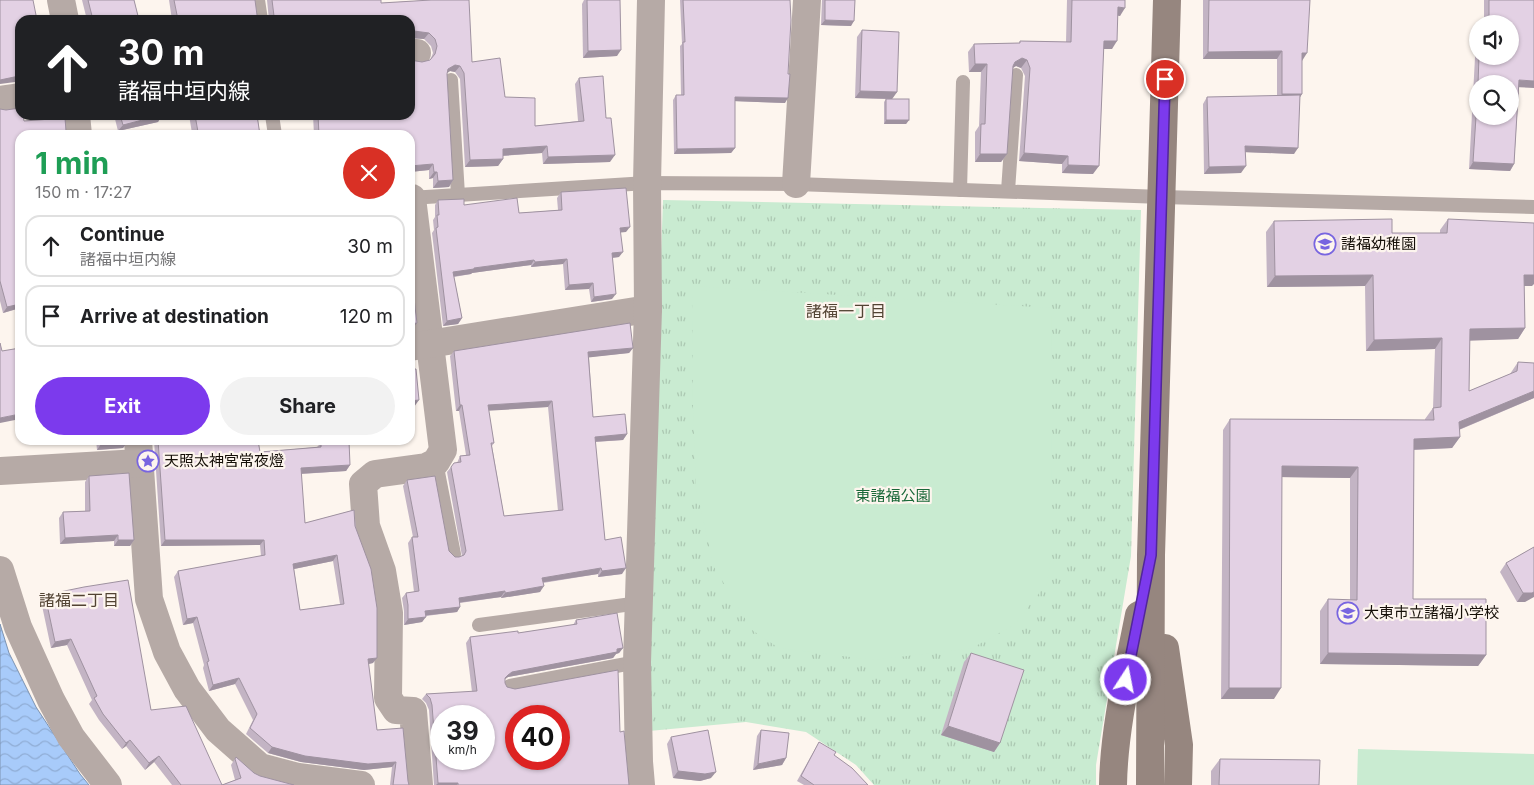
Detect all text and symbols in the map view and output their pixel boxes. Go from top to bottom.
map controls [1469,15,1519,125]
button: sound [1469,15,1519,65]
text: 30 m [118,31,204,73]
icon: ahead [35,35,100,100]
pin [1144,58,1186,100]
icon: arrive [1151,65,1179,93]
button: search [1469,75,1519,125]
text: 諸福中垣内線 [118,78,250,104]
text: 1 min [35,145,109,181]
button: close [343,147,395,199]
text: 150 m · 17:27 [35,182,132,202]
text: Continue [80,223,165,246]
icon: ahead [37,232,65,260]
school or university icon: 諸福幼稚園 [1313,232,1337,256]
place label: 諸福幼稚園 [1341,234,1416,253]
text: 30 m [347,235,393,258]
text: 諸福中垣内線 [80,249,176,269]
district label: 諸福一丁目 [806,301,886,321]
icon: arrive [37,302,65,330]
text: Arrive at destination [80,305,269,328]
text: 120 m [340,305,393,328]
button: Exit [35,377,210,435]
button: Share [220,377,395,435]
place icon: 天照太神宮常夜燈 [136,449,160,473]
place label: 天照太神宮常夜燈 [164,451,284,470]
park label: 東諸福公園 [855,486,931,505]
district label: 諸福二丁目 [39,590,119,610]
school or university icon: 大東市立諸福小学校 [1336,601,1360,625]
place label: 大東市立諸福小学校 [1364,603,1499,622]
position arrow [1099,653,1151,705]
speed limit sign: 40 [505,705,570,770]
text: 39 [446,716,479,746]
text: km/h [448,742,477,757]

